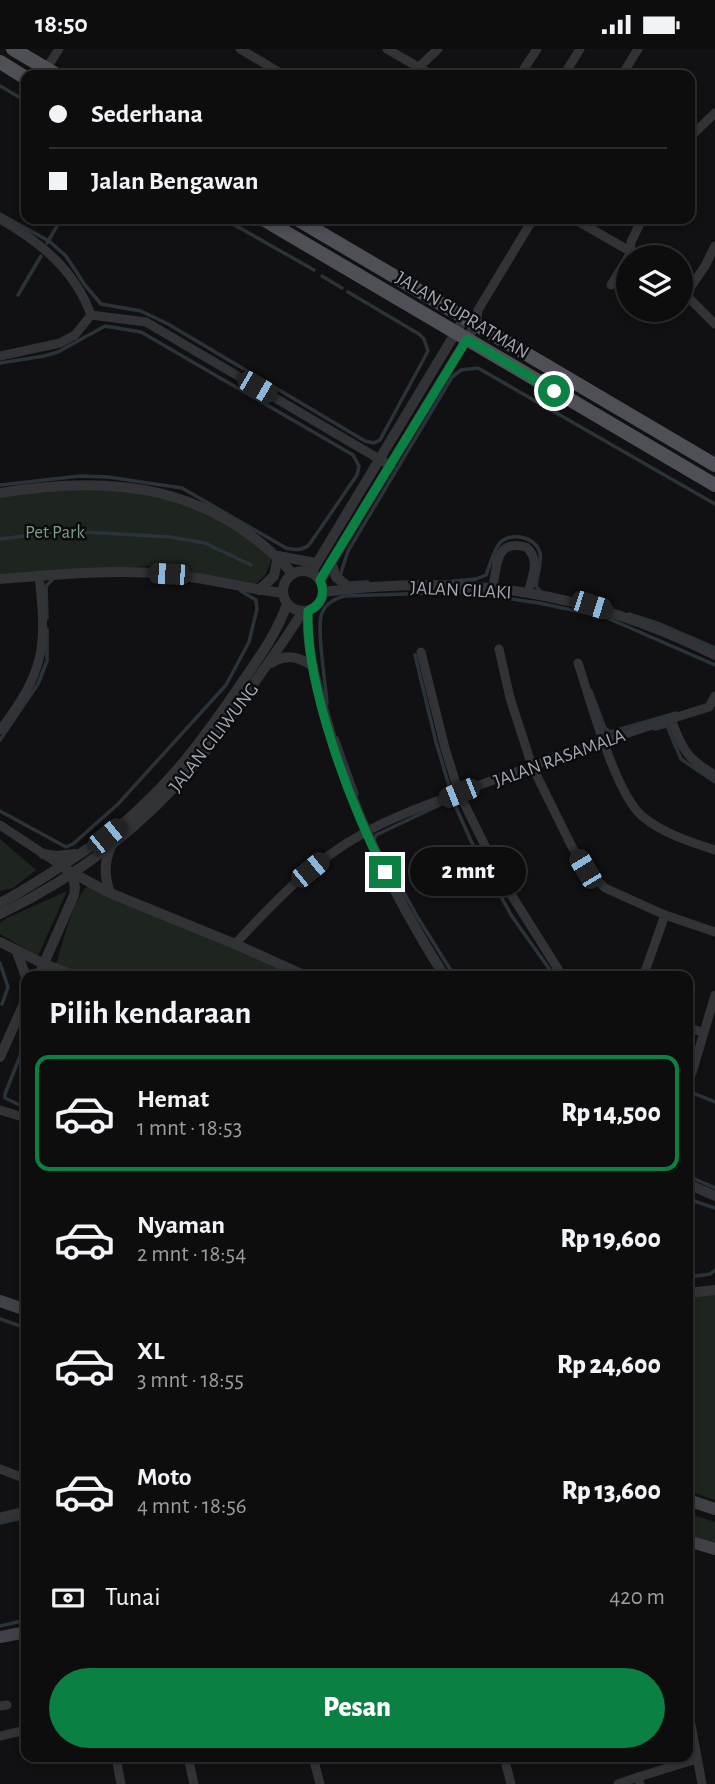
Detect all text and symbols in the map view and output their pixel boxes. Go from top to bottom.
text: 18:50 [35,11,88,37]
text: Sederhana [91,101,203,127]
text: Jalan Bengawan [91,168,259,194]
map controls [616,245,693,322]
button: layers [616,245,693,322]
street label: JALAN SUPRATMAN [392,268,532,362]
car [234,367,281,407]
route start [538,375,570,407]
park label: Pet Park [25,523,85,542]
car [148,562,191,586]
street label: JALAN CILAKI [410,578,512,603]
car [568,589,615,621]
street label: JALAN CILIWUNG [166,680,262,796]
street label: JALAN RASAMALA [491,726,628,791]
car [436,775,483,811]
car [85,815,130,857]
car [566,846,605,892]
callout: 2 mnt [410,847,525,897]
car [288,849,333,891]
route end [369,856,401,888]
text: 2 mnt [441,860,495,883]
text: Pilih kendaraan [49,997,251,1029]
icon: car [53,1082,116,1145]
text: Hemat [137,1086,209,1112]
text: Rp 14,500 [561,1100,661,1126]
text: 1 mnt · 18:53 [137,1117,242,1140]
icon: car [53,1208,116,1271]
text: Nyaman [137,1212,225,1238]
text: Rp 19,600 [561,1226,661,1252]
text: 2 mnt · 18:54 [137,1243,246,1266]
icon: car [53,1334,116,1397]
text: XL [137,1338,164,1364]
text: Rp 24,600 [557,1352,661,1378]
text: 3 mnt · 18:55 [137,1369,244,1392]
icon: car [53,1460,116,1523]
text: Moto [137,1464,192,1490]
text: Rp 13,600 [562,1478,661,1504]
text: 4 mnt · 18:56 [137,1495,247,1518]
icon: cash [49,1579,87,1617]
text: Tunai [105,1584,161,1610]
text: 420 m [609,1586,665,1609]
button: Pesan [49,1668,665,1748]

